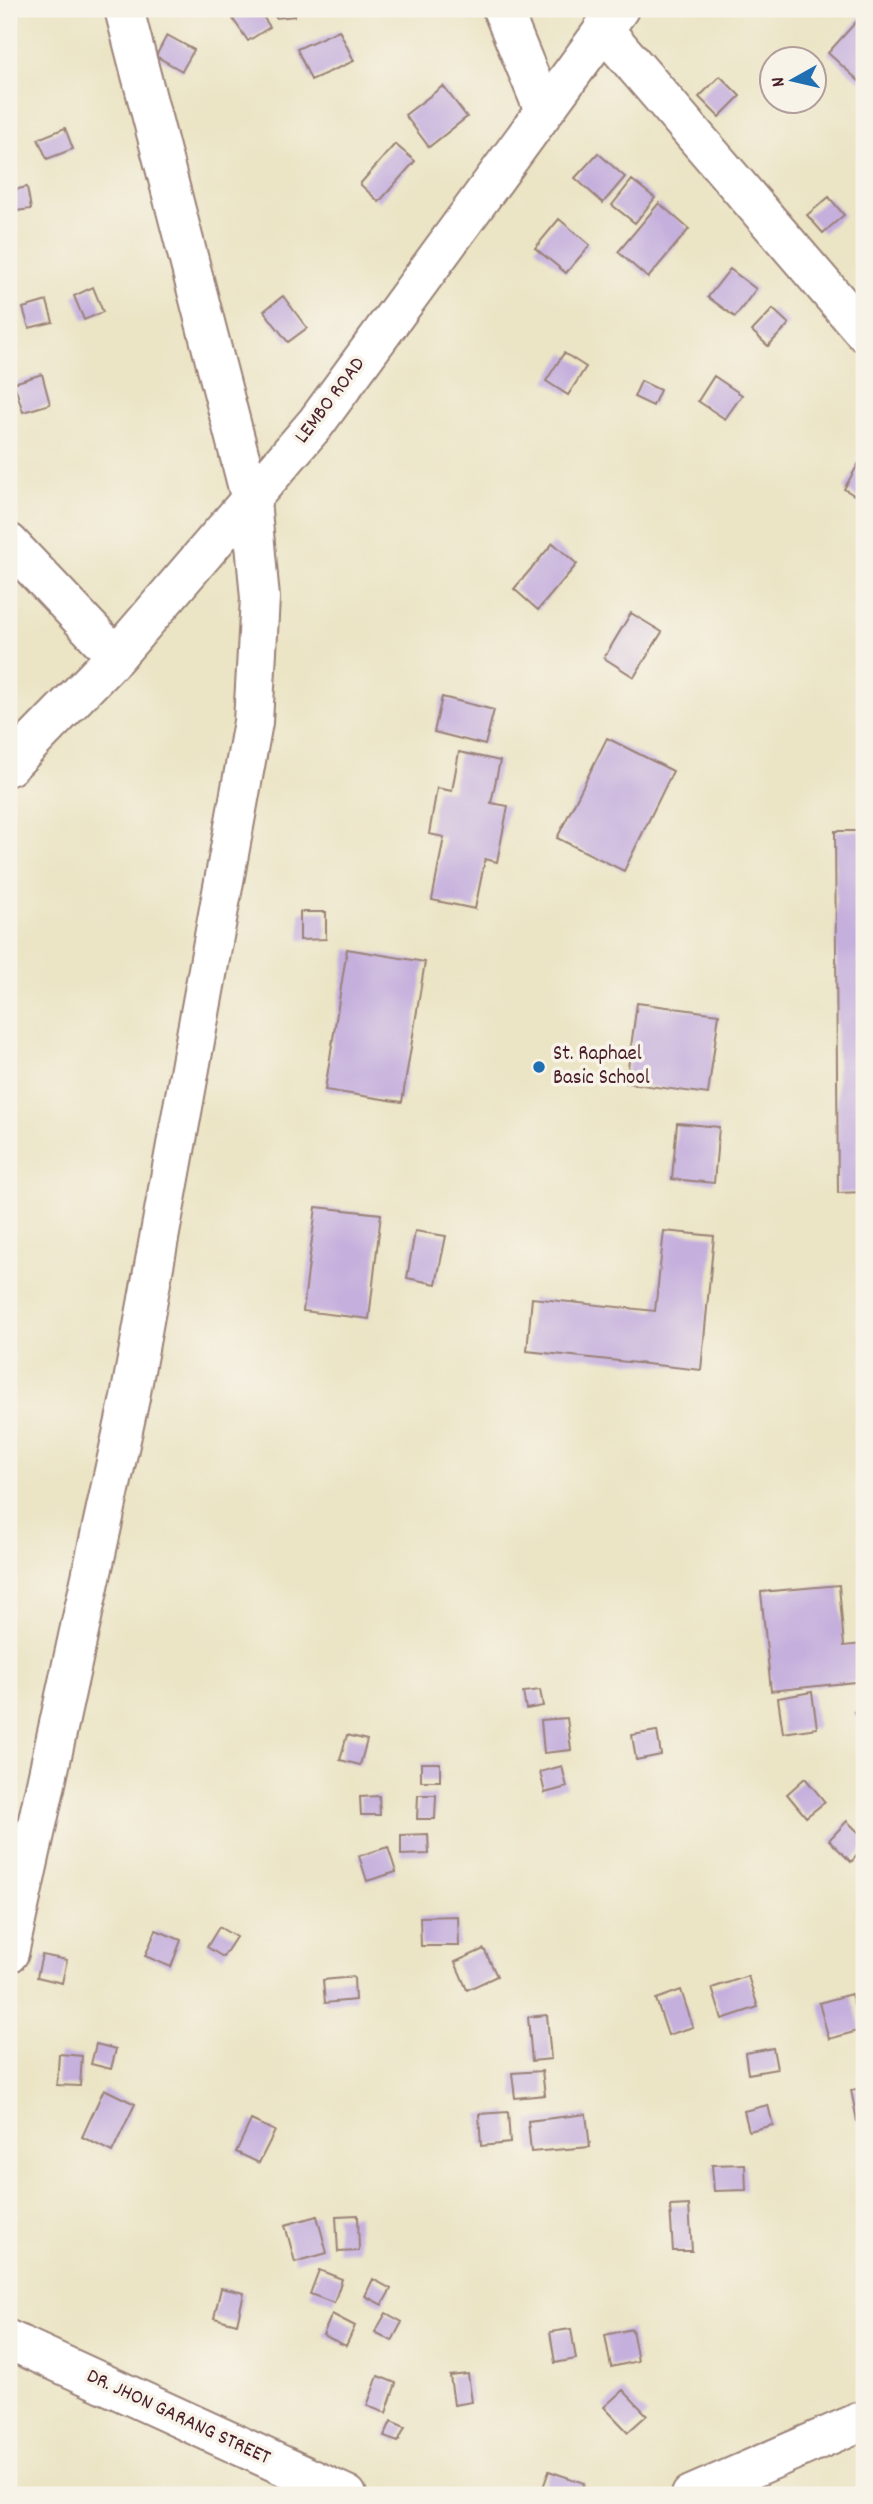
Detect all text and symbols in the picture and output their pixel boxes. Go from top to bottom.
north arrow [758,46,828,116]
text: N [766,75,794,88]
street label: LEMBO ROAD [288,351,374,451]
place label: St. Raphael Basic School [553,1040,650,1094]
marker: St. Raphael Basic School [531,1059,547,1075]
street label: DR. JHON GARANG STREET [81,2362,275,2474]

